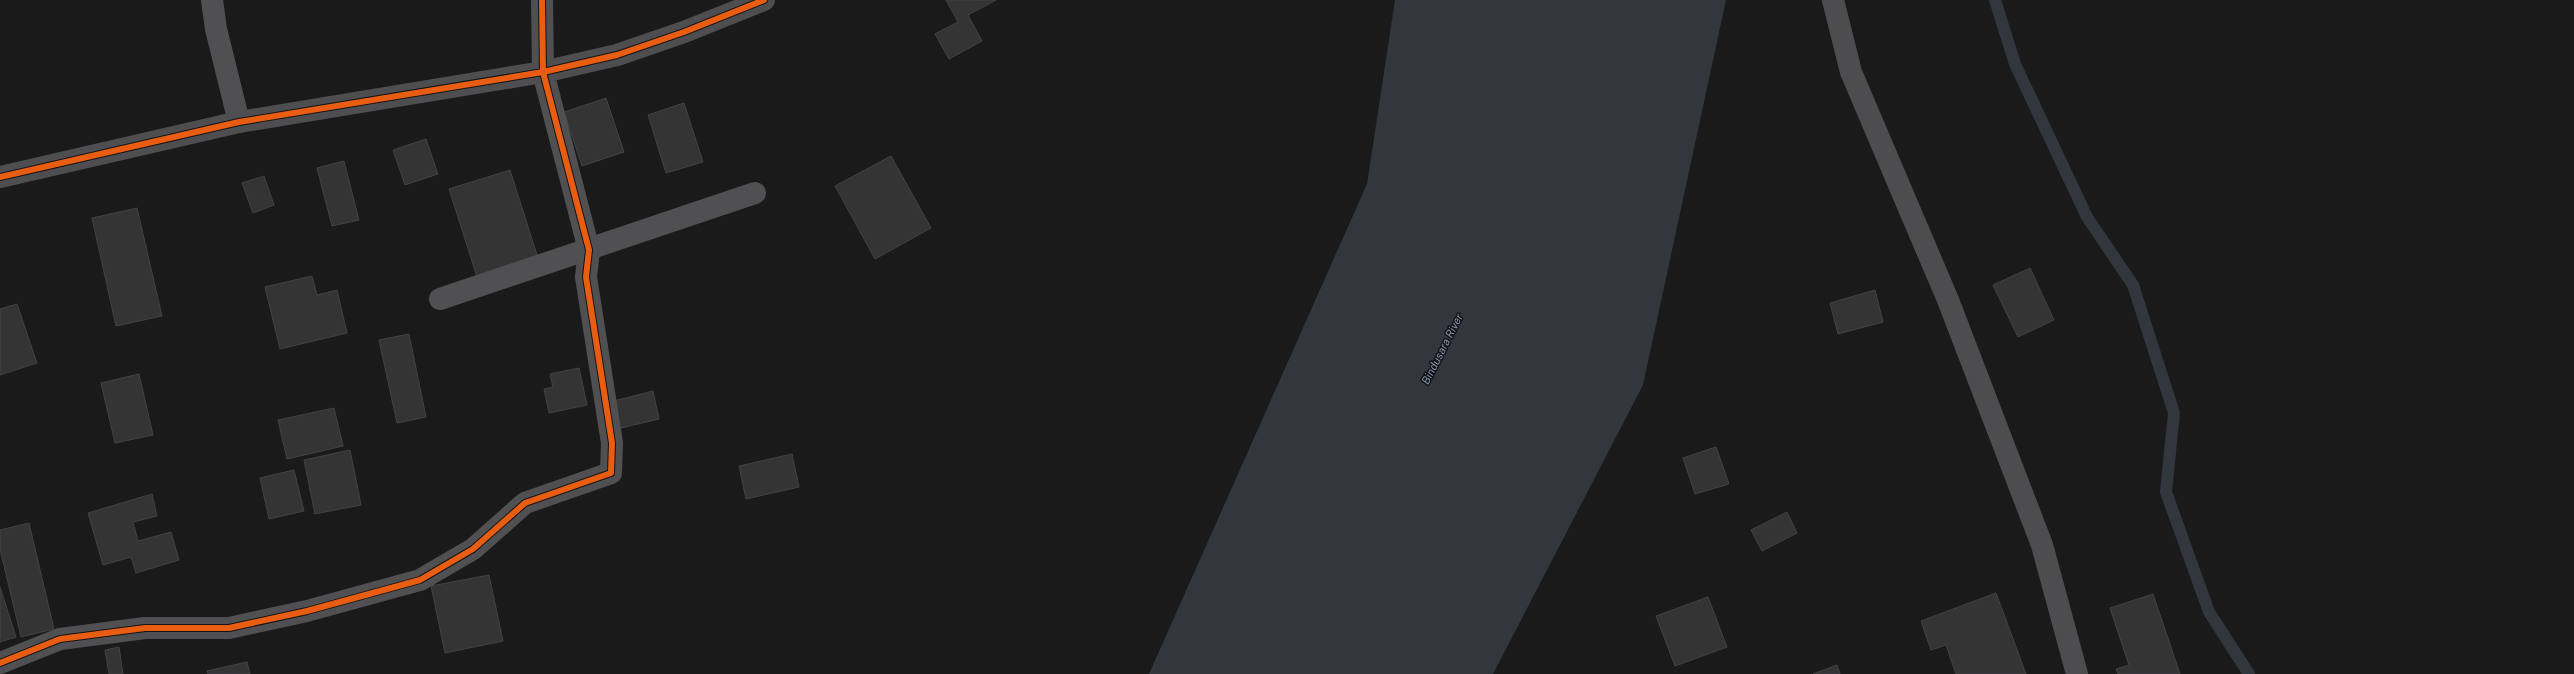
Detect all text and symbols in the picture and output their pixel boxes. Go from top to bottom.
water label: Bindusara River [1419,311,1465,386]

